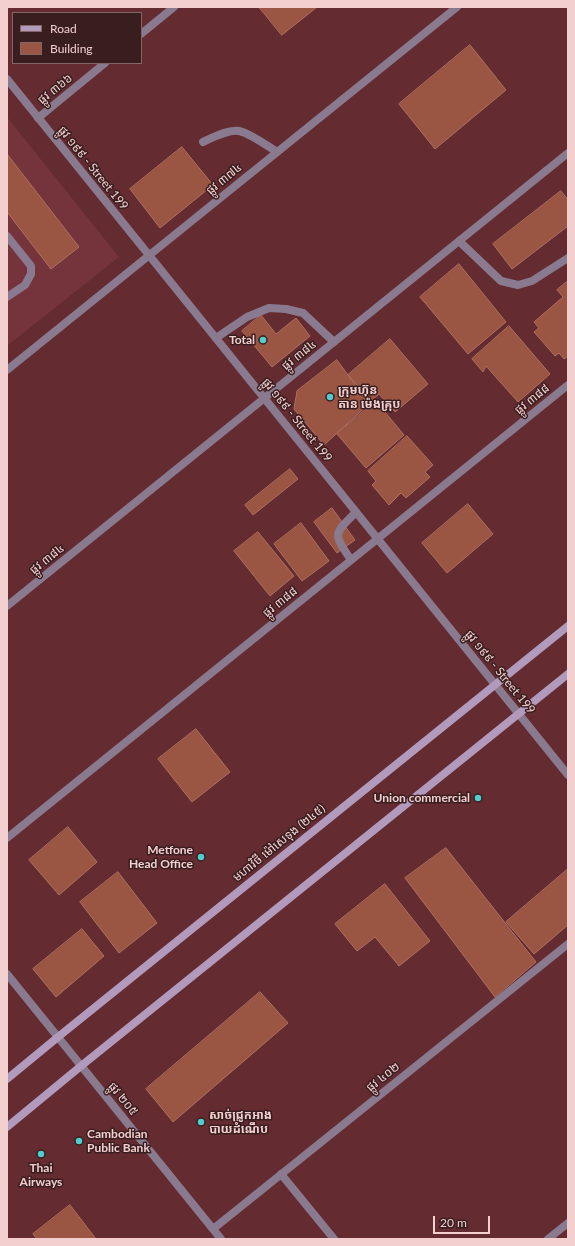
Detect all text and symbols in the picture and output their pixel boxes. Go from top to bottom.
legend [12,12,142,64]
text: Road [50,21,77,36]
text: Building [50,41,93,56]
street label: ផ្លូវ ៣៦៦ [35,71,75,107]
street label: ផ្លូវ ១៩៩ - Street 199 [55,123,131,213]
street label: ផ្លូវ ៣៧៤ [203,160,245,198]
place label: Total [229,333,255,347]
marker: Total [258,335,268,345]
street label: ផ្លូវ ៣៨៤ [279,337,319,373]
street label: ផ្លូវ ១៩៩ - Street 199 [259,375,335,465]
street label: ផ្លូវ ៣៨៨ [512,381,552,417]
place label: ក្រុមហ៊ុន តាន ម៉េងគ្រុប [338,383,400,411]
marker: ក្រុមហ៊ុន តាន ម៉េងគ្រុប [325,392,335,402]
street label: ផ្លូវ ៣៨៤ [27,541,67,577]
street label: ផ្លូវ ៣៨៨ [260,584,300,620]
street label: ផ្លូវ ១៩៩ - Street 199 [462,627,538,717]
place label: Union commercial [374,791,470,805]
marker: Union commercial [473,793,483,803]
street label: មហាវិថី ម៉ៅសេទុង (២៤៥) [230,801,328,885]
place label: Metfone Head Office [129,843,193,871]
marker: Metfone Head Office [196,852,206,862]
street label: ផ្លូវ ៤០២ [363,1059,403,1095]
street label: ផ្លូវ ២០៥ [105,1079,141,1119]
place label: សាច់ជ្រូកអាង បាយដំណើប [209,1108,272,1136]
marker: សាច់ជ្រូកអាង បាយដំណើប [196,1117,206,1127]
place label: Cambodian Public Bank [87,1127,150,1155]
marker: Cambodian Public Bank [74,1136,84,1146]
marker: Thai Airways [36,1149,46,1159]
place label: Thai Airways [20,1161,62,1189]
scale bar [435,1208,492,1234]
text: 20 m [440,1215,467,1230]

